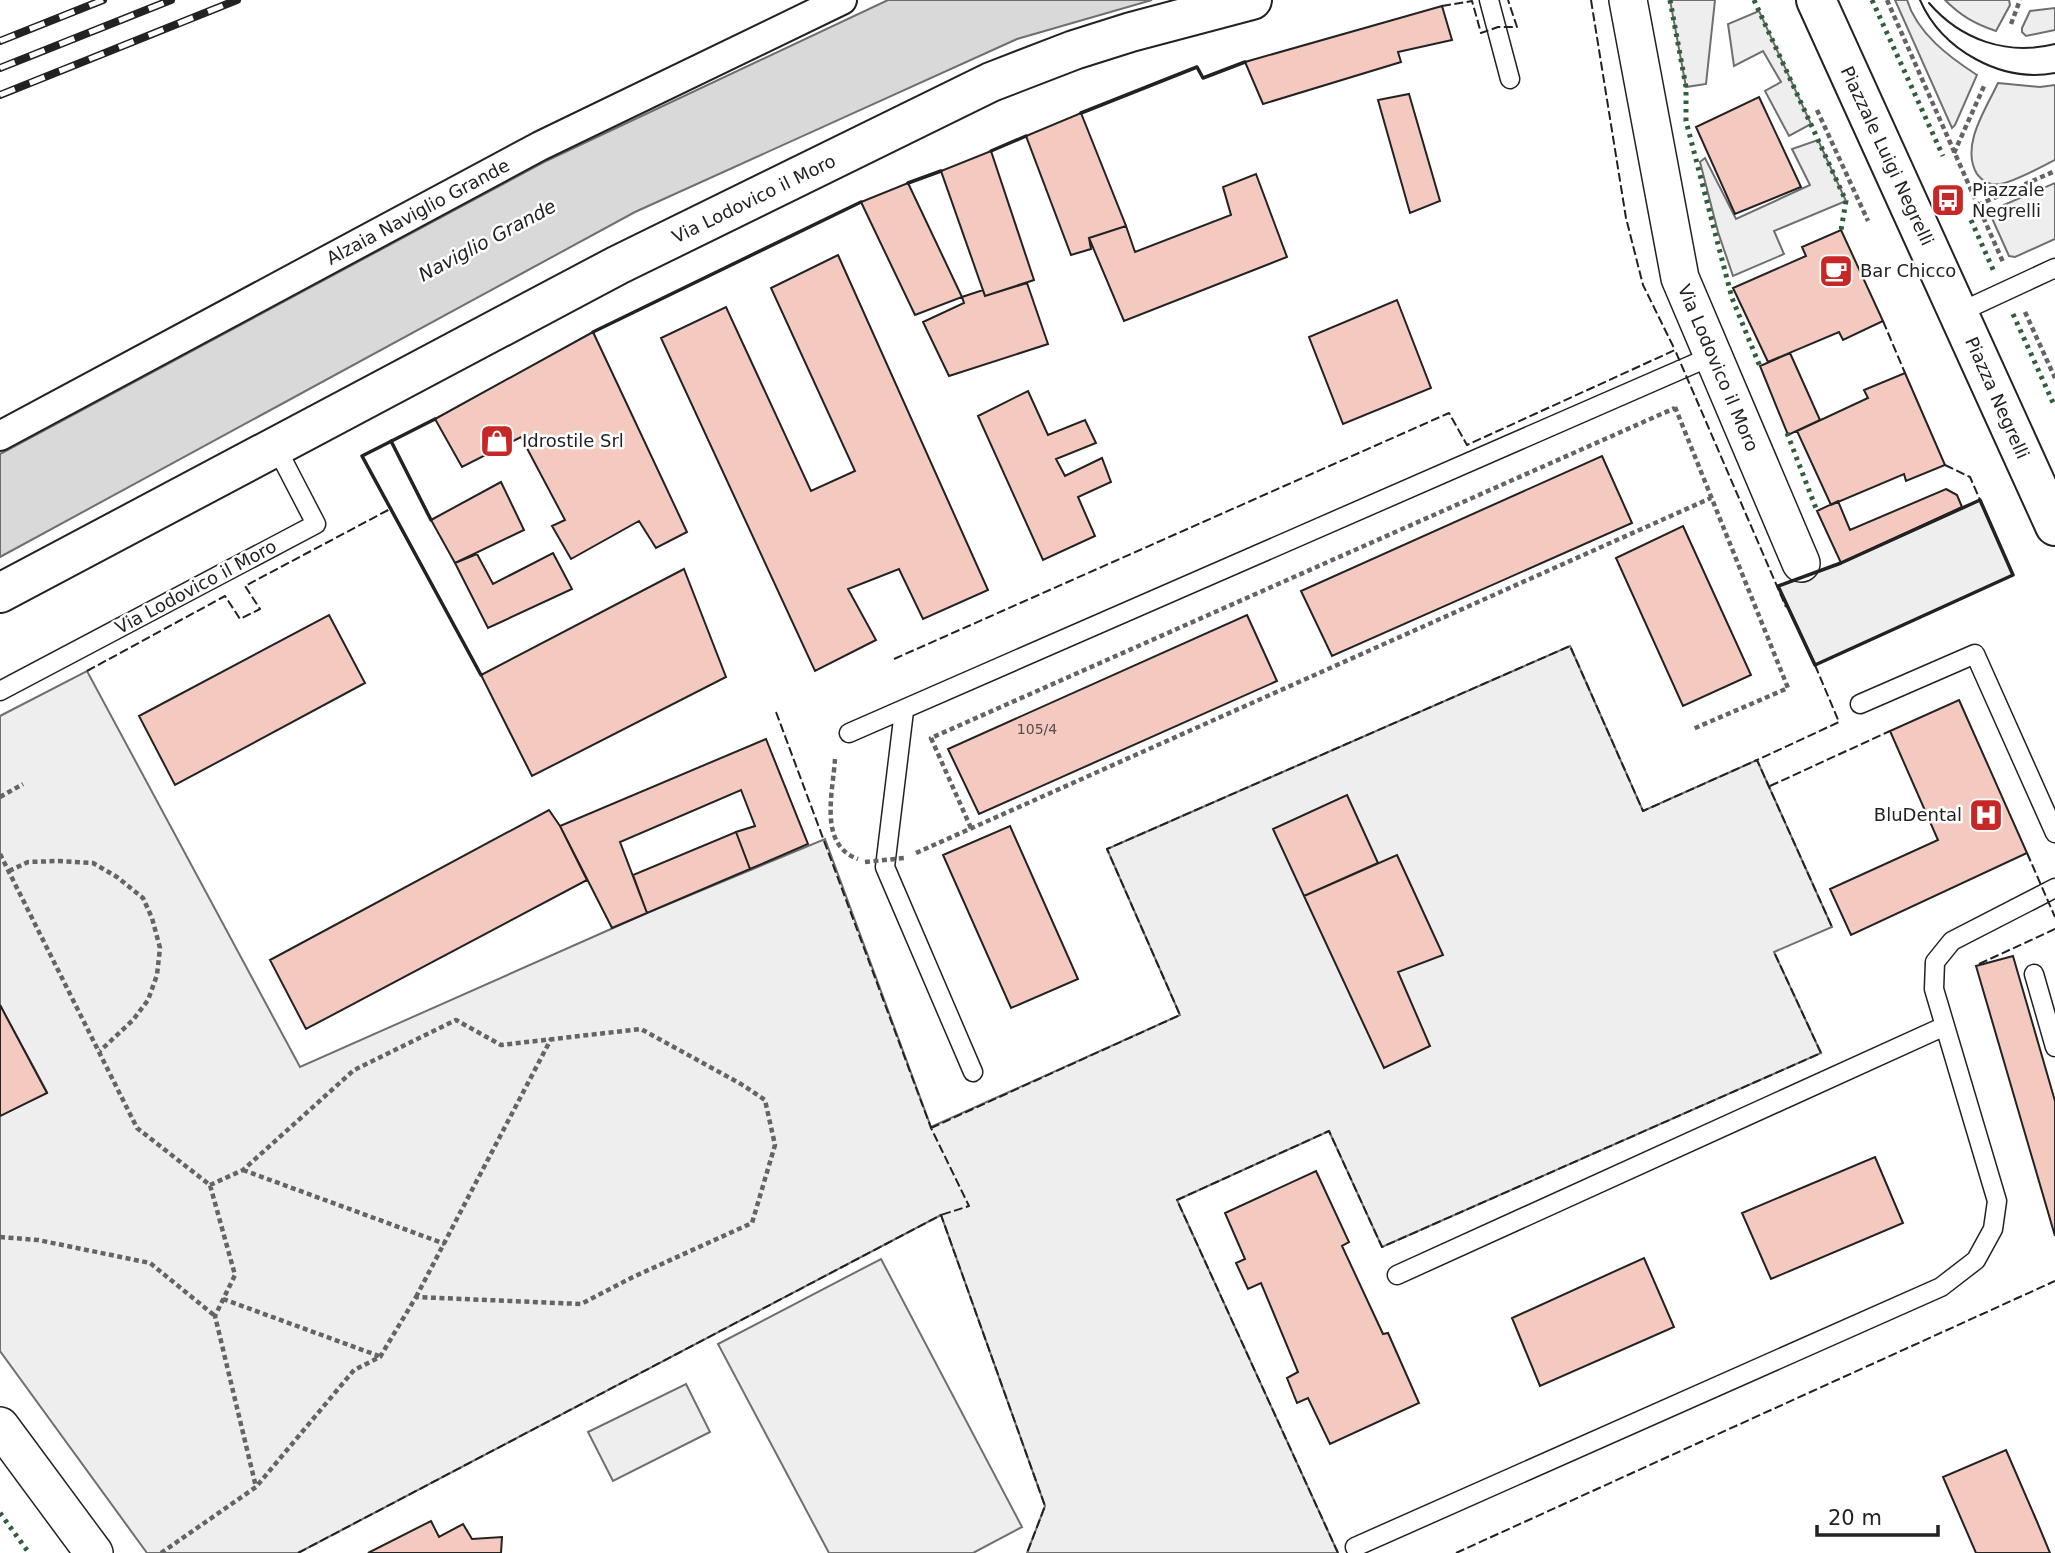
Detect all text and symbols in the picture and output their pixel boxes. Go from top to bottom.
street label: Piazzale Luigi Negrelli [1837,63,1938,249]
street label: Via Lodovico il Moro [669,150,839,247]
street label: Alzaia Naviglio Grande [323,155,513,269]
place label: Piazzale Negrelli [1972,179,2045,221]
bus stop icon: Piazzale Negrelli [1929,181,1967,219]
water label: Naviglio Grande [414,194,560,286]
cafe icon: Bar Chicco [1817,252,1855,290]
place label: Bar Chicco [1860,260,1956,281]
street label: Via Lodovico il Moro [1674,281,1763,454]
street label: Piazza Negrelli [1961,334,2034,462]
shop icon: Idrostile Srl [478,422,516,460]
place label: Idrostile Srl [522,430,624,451]
street label: Via Lodovico il Moro [112,535,280,638]
house number: 105/4 [1017,721,1057,737]
hospital icon: BluDental [1967,796,2005,834]
place label: BluDental [1874,804,1962,825]
scale bar [1817,1494,1938,1538]
text: 20 m [1828,1506,1882,1530]

